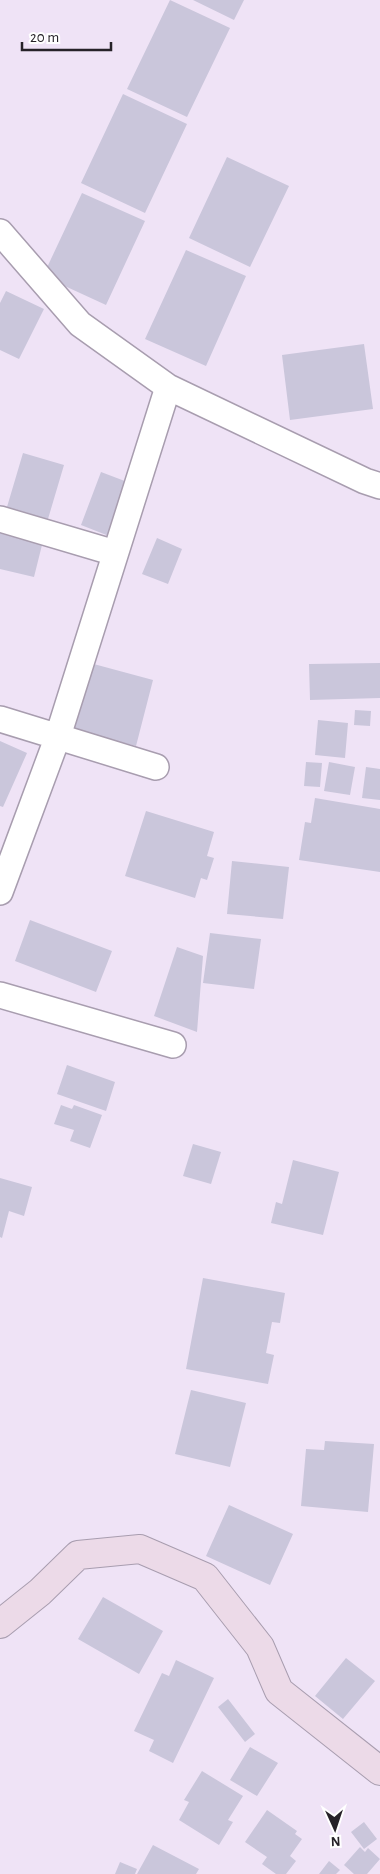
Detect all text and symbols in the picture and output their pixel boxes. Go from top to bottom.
scale bar [22,20,111,52]
text: 20 m [30,30,59,45]
north arrow [310,1804,360,1854]
text: N [330,1834,341,1848]

